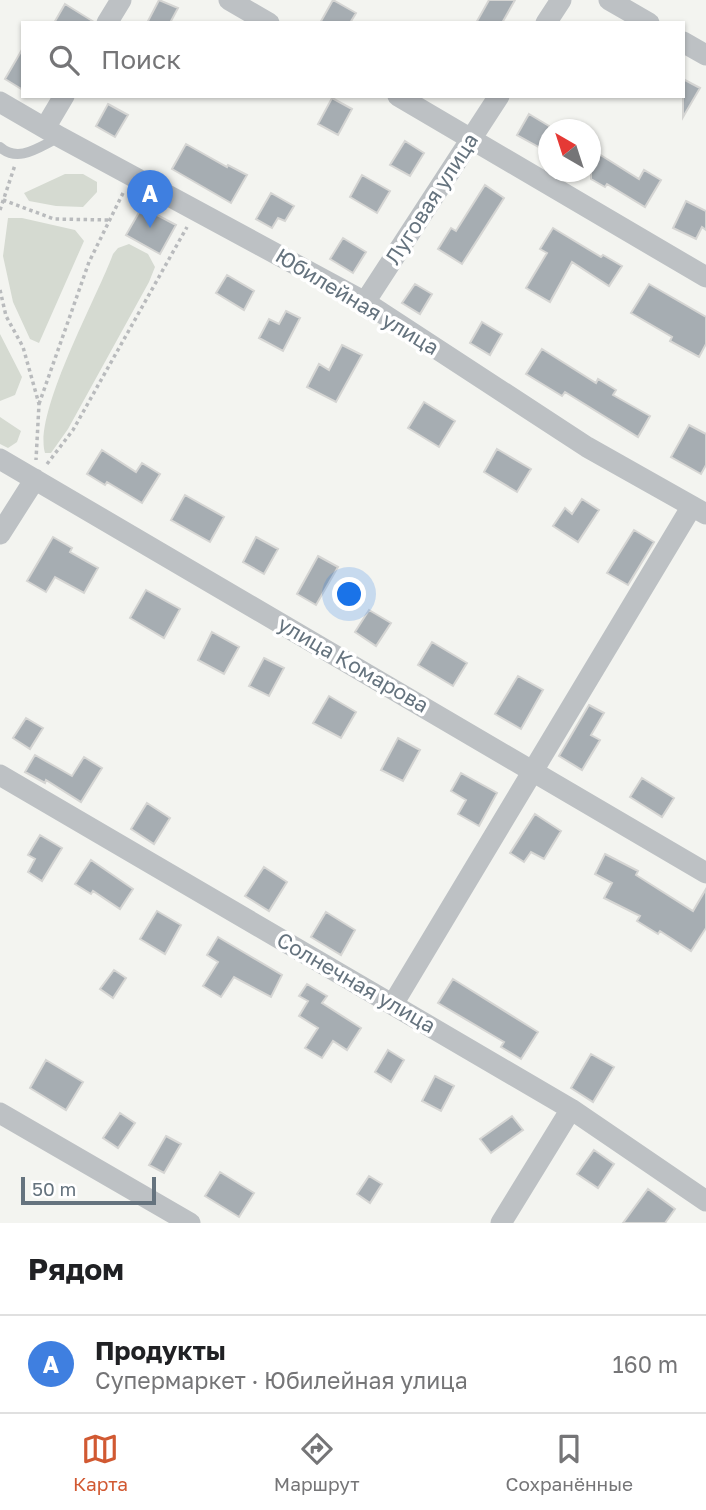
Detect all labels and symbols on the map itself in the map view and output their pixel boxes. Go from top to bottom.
north arrow [538,119,601,182]
street label: Луговая улица [379,128,483,269]
pin: A [127,170,173,228]
street label: Юбилейная улица [271,242,444,360]
your location [332,577,366,611]
street label: улица Комарова [273,610,434,718]
street label: Солнечная улица [272,926,441,1038]
scale bar [21,1174,156,1206]

